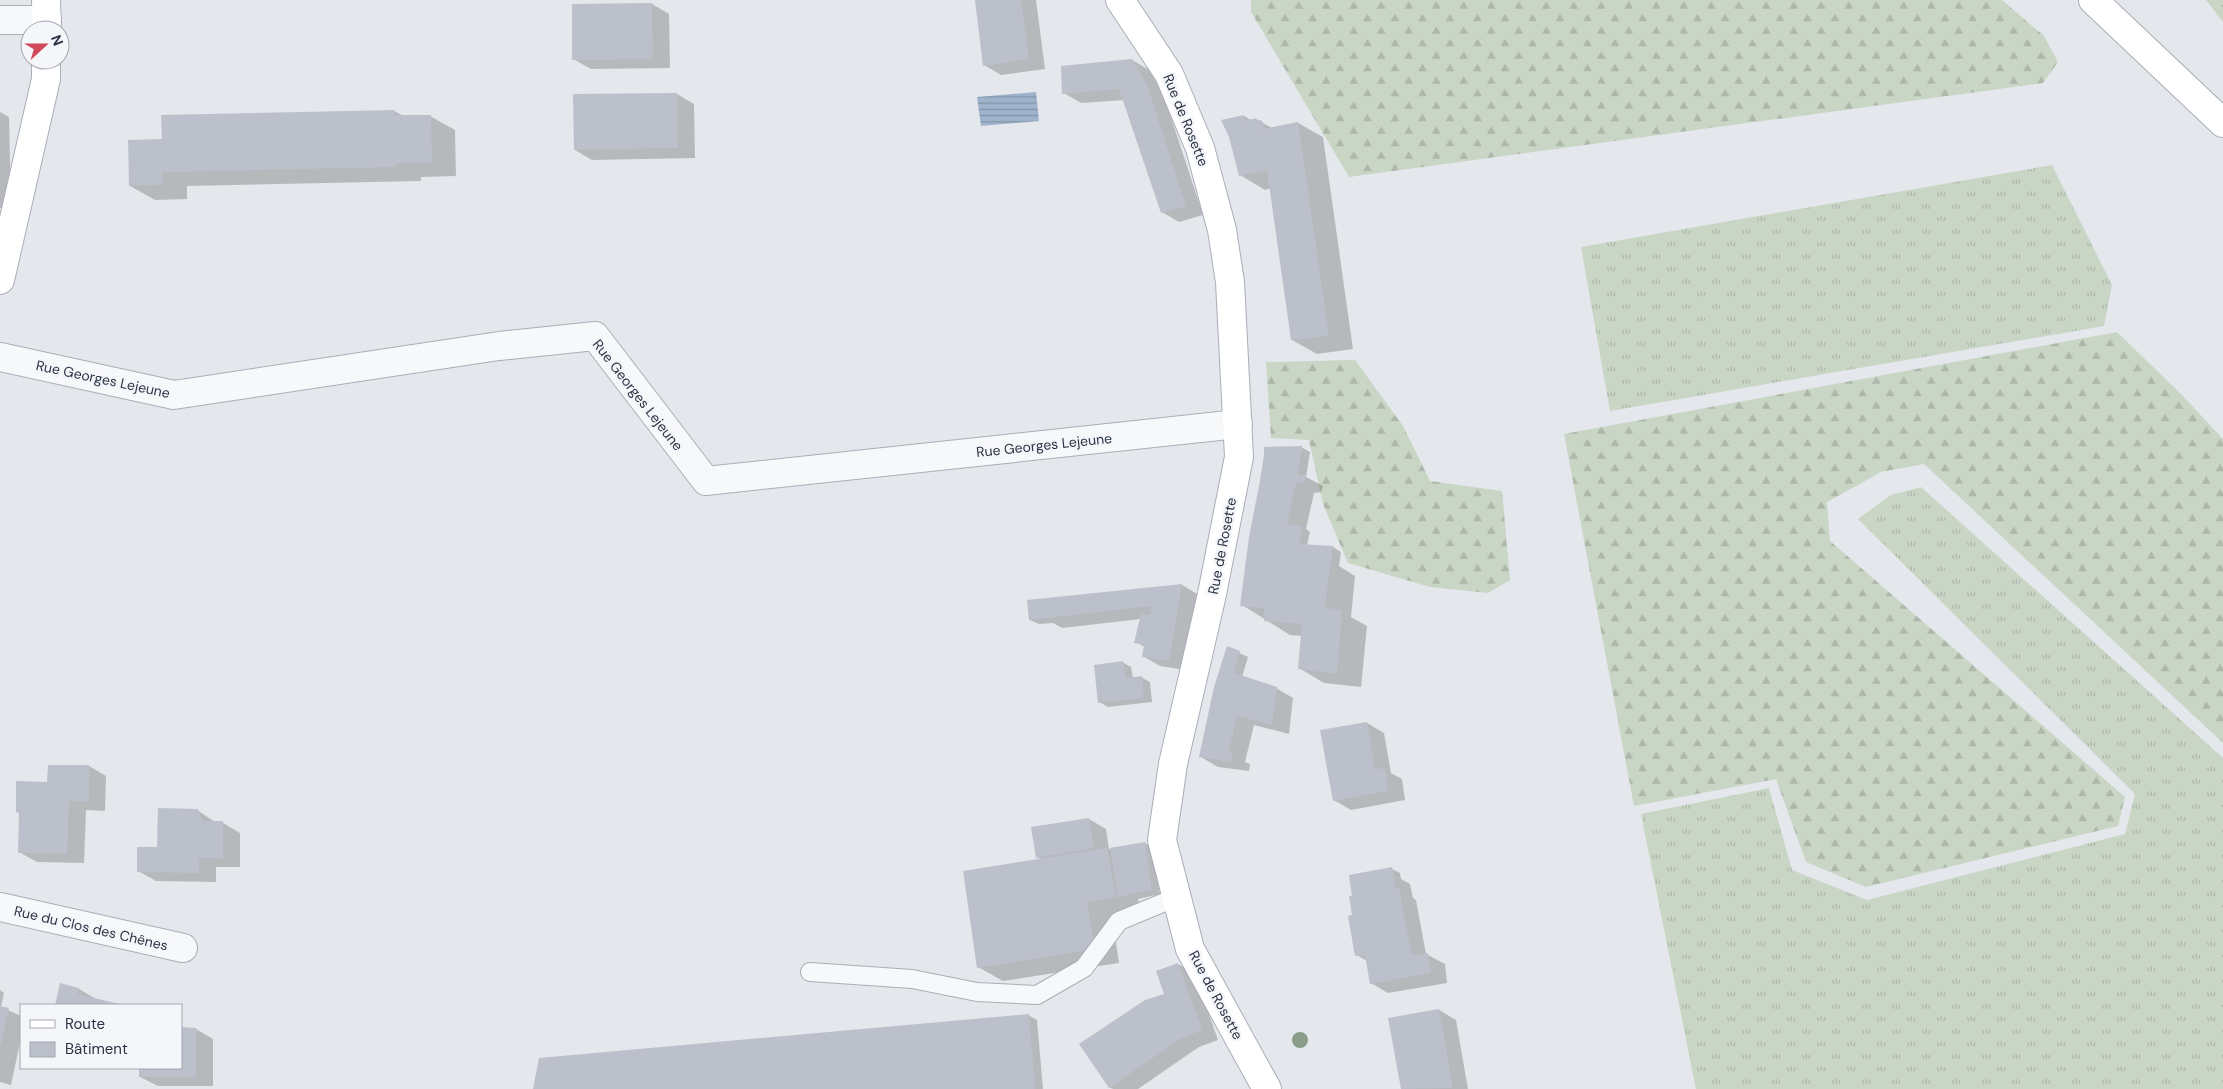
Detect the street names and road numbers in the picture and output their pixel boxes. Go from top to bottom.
street label: Rue de Rosette [1159,71,1213,169]
street label: Rue Georges Lejeune [589,336,687,454]
street label: Rue Georges Lejeune [34,356,172,402]
street label: Rue Georges Lejeune [975,429,1113,461]
street label: Rue de Rosette [1204,496,1240,596]
street label: Rue du Clos des Chênes [12,902,170,954]
street label: Rue de Rosette [1185,947,1247,1043]

